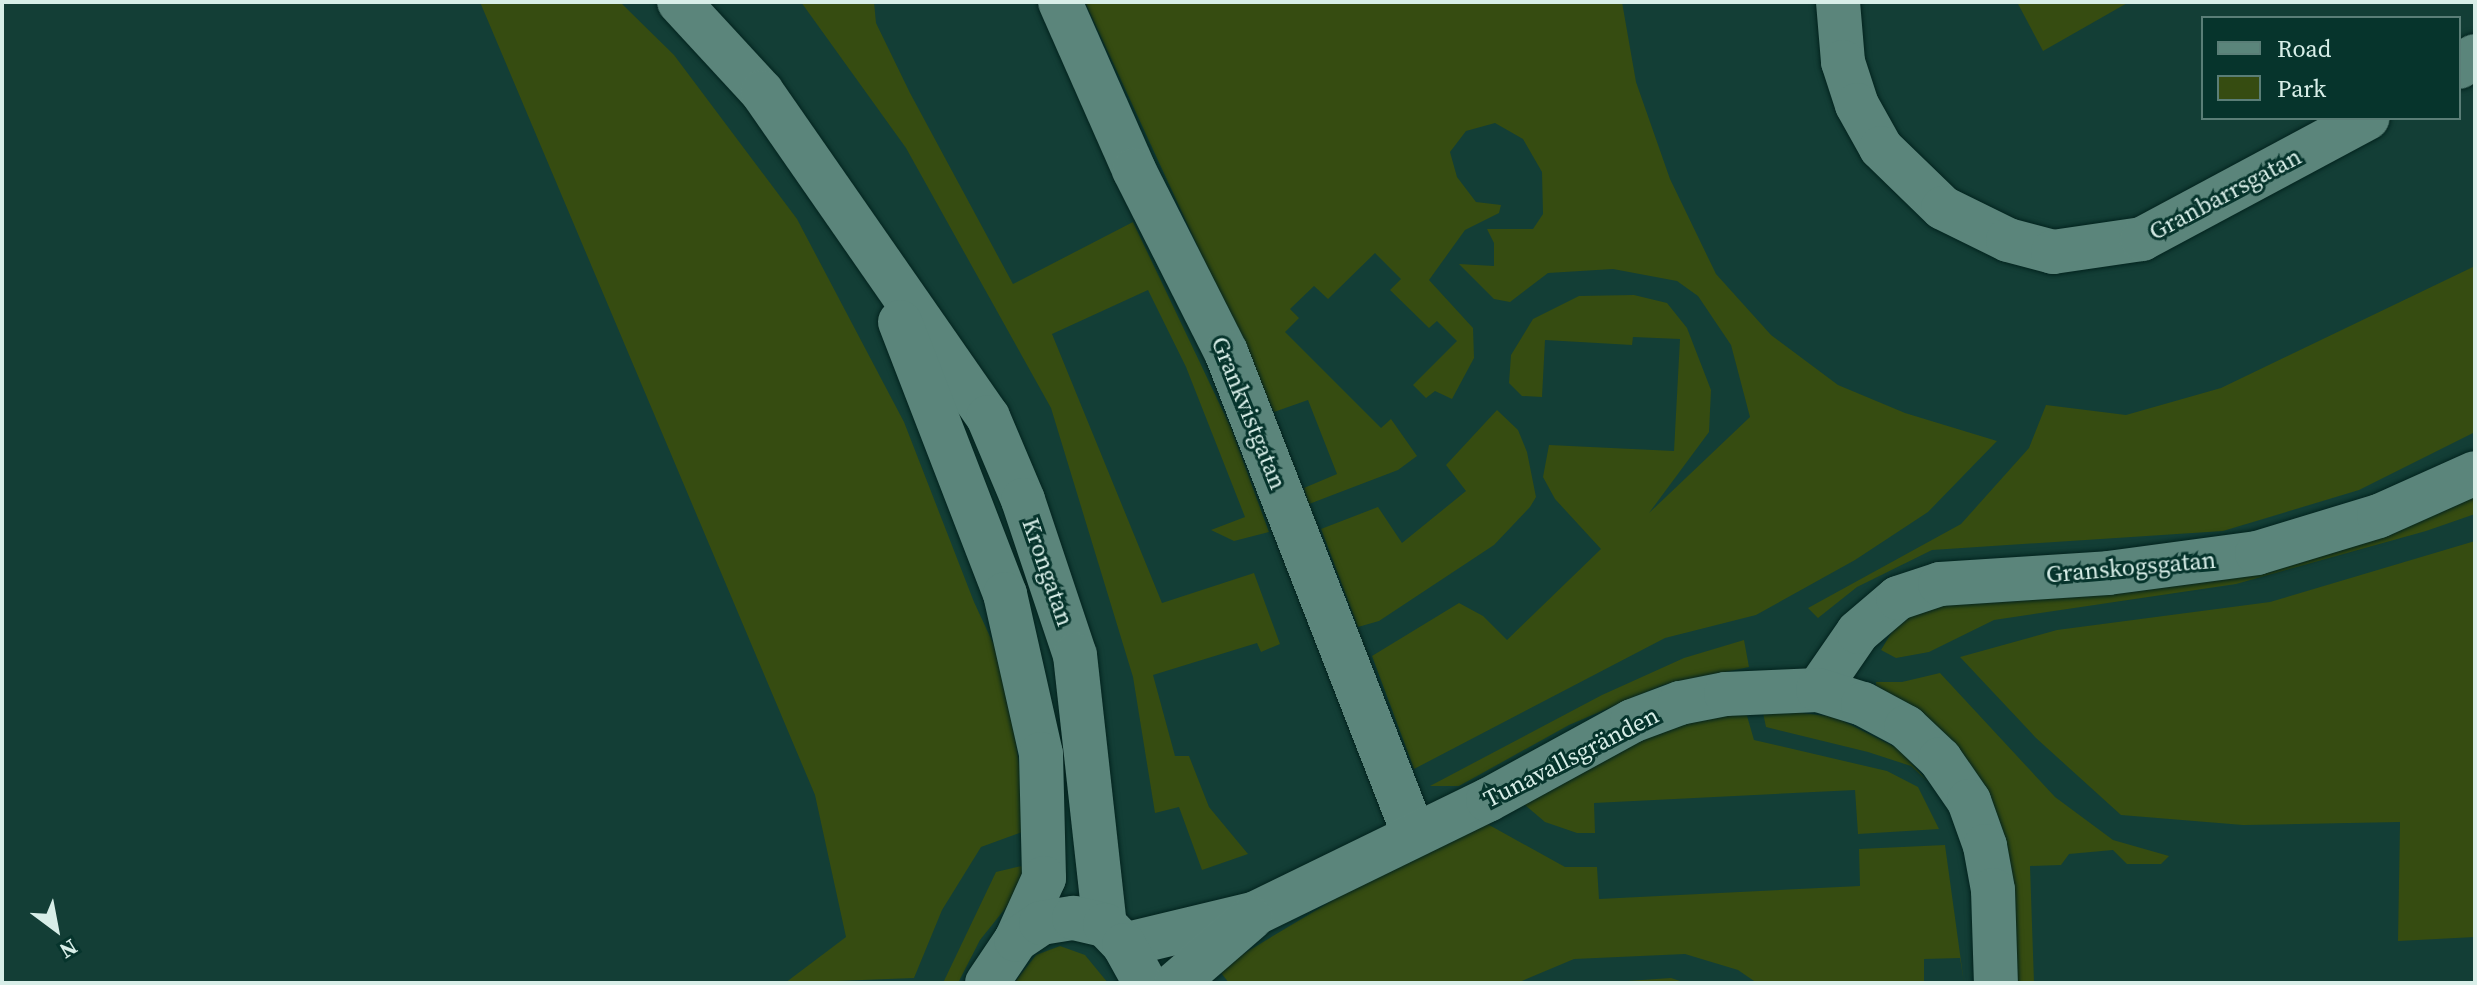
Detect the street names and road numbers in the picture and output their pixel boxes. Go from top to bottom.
street label: Granbarrsgatan [2144,142,2306,246]
street label: Grankvistgatan [1205,332,1293,494]
street label: Krongatan [1016,514,1080,630]
street label: Granskogsgatan [2045,545,2217,589]
street label: Tunavallsgränden [1479,701,1663,813]

